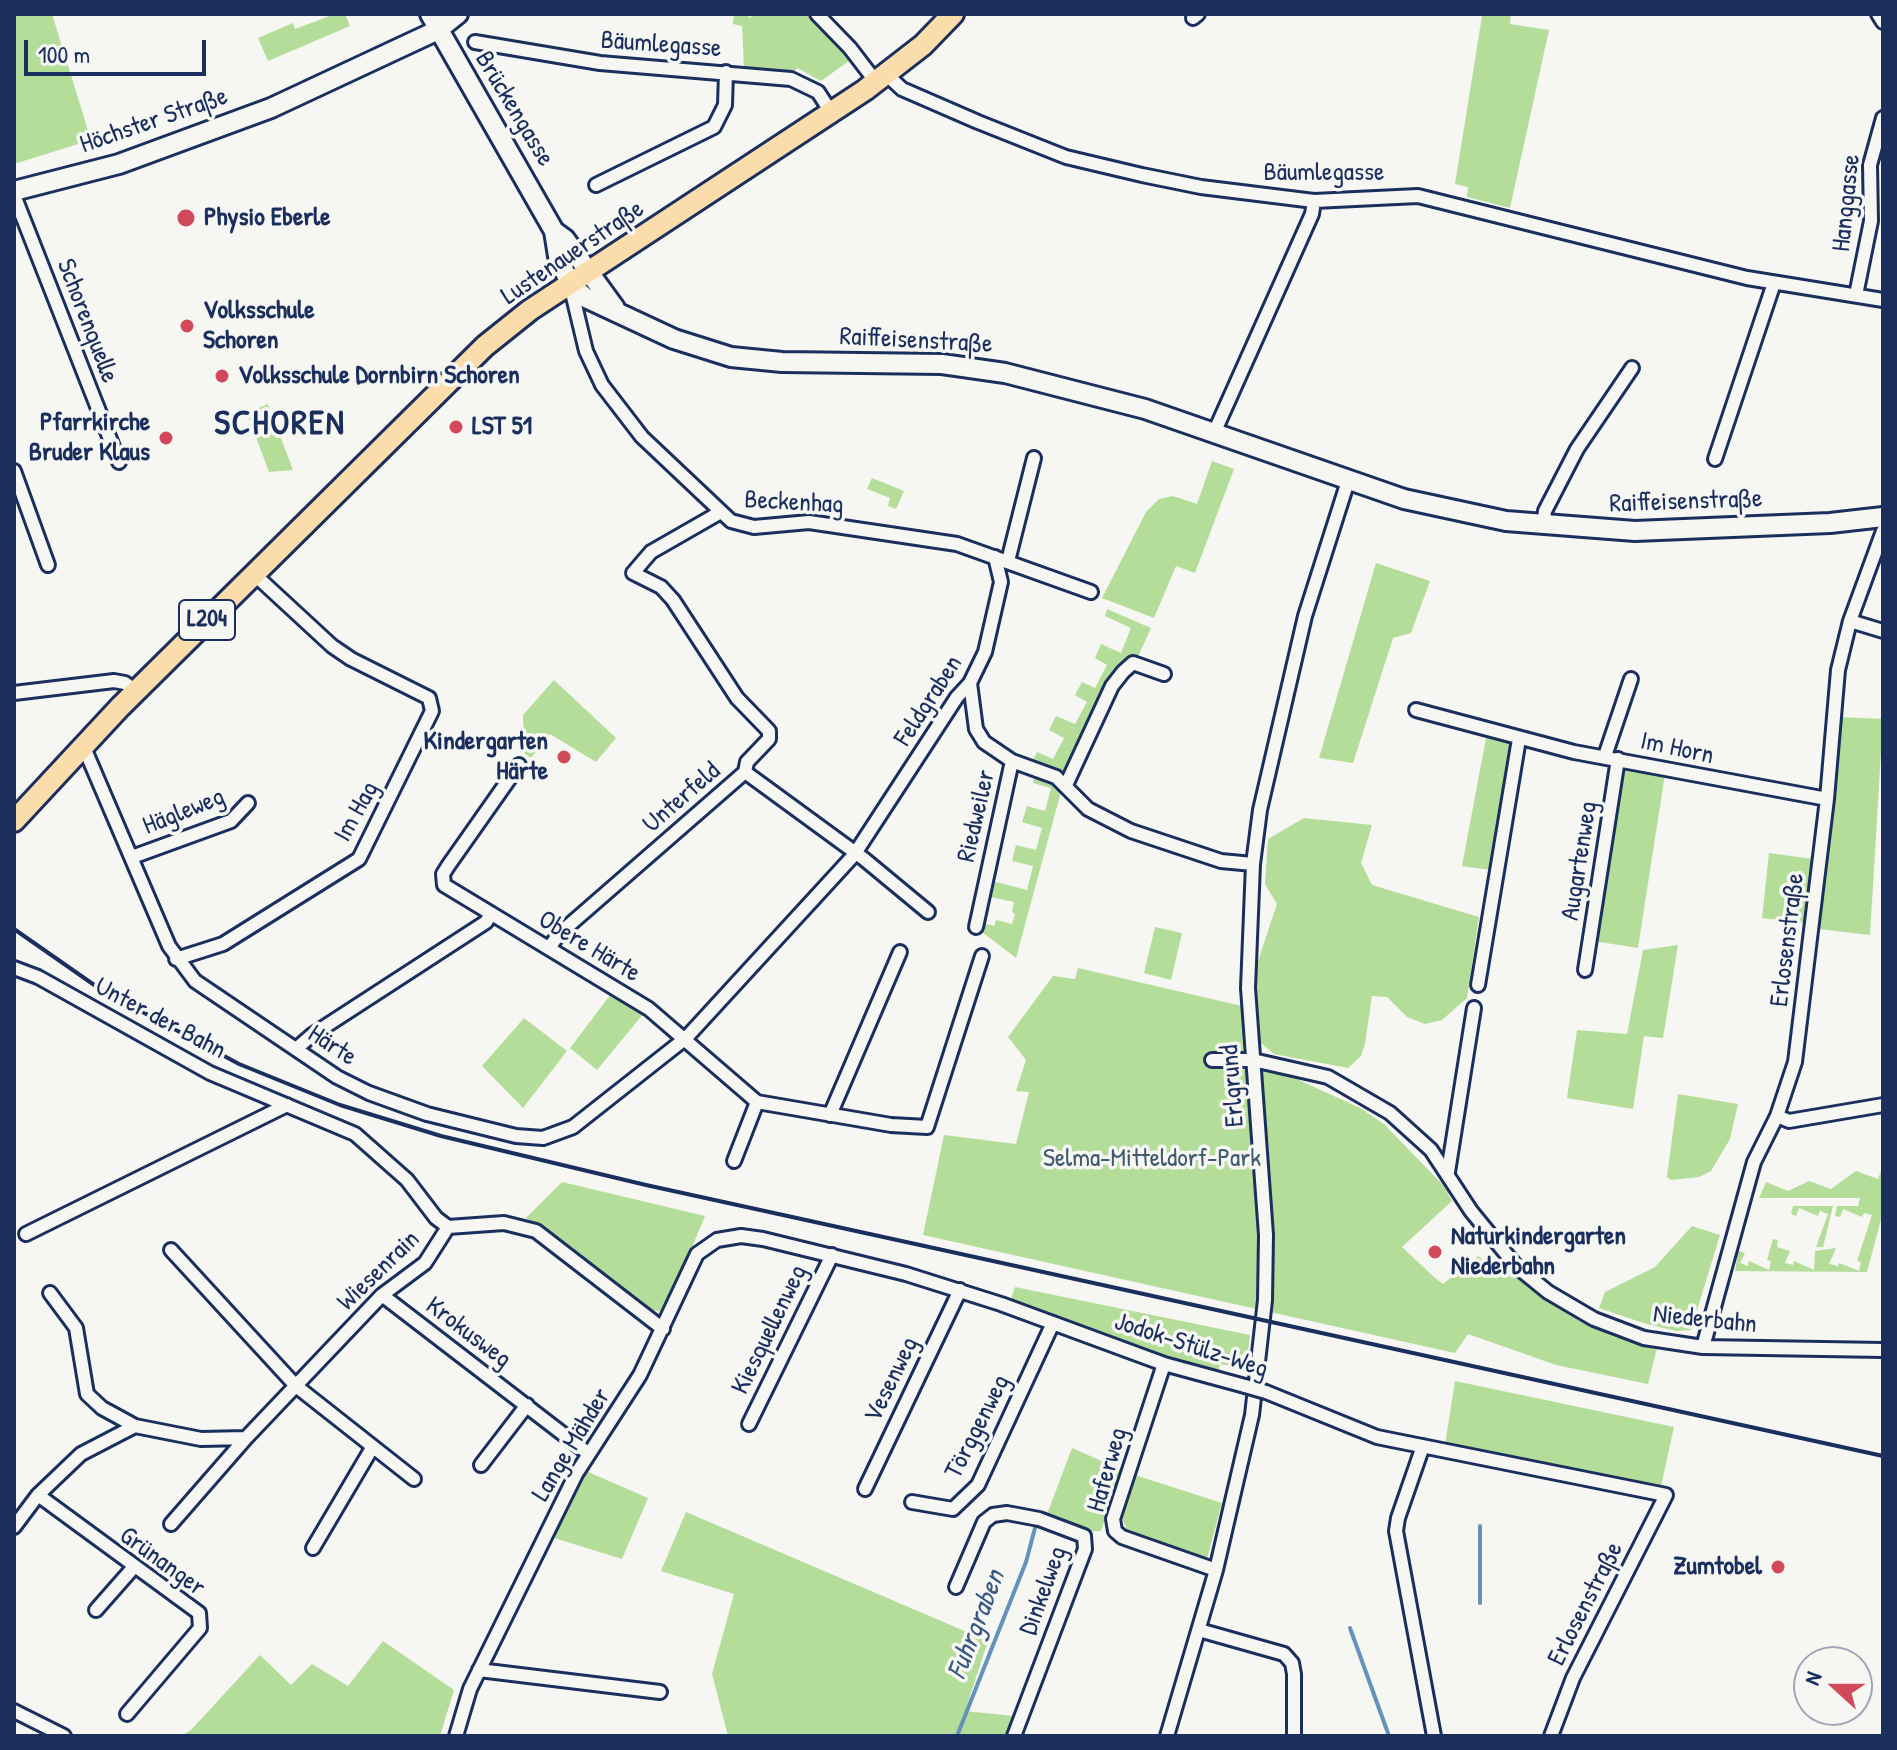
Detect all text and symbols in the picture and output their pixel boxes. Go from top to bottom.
scale bar [28,24,210,74]
street label: Bäumlegasse [600,25,722,65]
text: 100 m [38,38,90,70]
street label: Brückengasse [467,46,561,172]
street label: Höchster Straße [76,81,232,161]
street label: Hanggasse [1826,153,1868,253]
street label: Bäumlegasse [1264,157,1384,189]
street label: Lustenauerstraße [496,194,650,312]
place label: Physio Eberle [204,202,331,234]
marker: Physio Eberle [175,207,197,229]
street label: Schorenquelle [49,255,125,387]
place label: Volksschule Schoren [203,295,314,356]
marker: Volksschule Schoren [178,317,196,335]
street label: Raiffeisenstraße [839,321,993,361]
place label: Volksschule Dornbirn Schoren [238,360,520,392]
marker: Volksschule Dornbirn Schoren [213,367,231,385]
district label: SCHOREN [214,405,346,445]
place label: Pfarrkirche Bruder Klaus [29,407,150,468]
place label: LST 51 [472,411,532,443]
marker: LST 51 [447,418,465,436]
marker: Pfarrkirche Bruder Klaus [157,429,175,447]
street label: Raiffeisenstraße [1609,484,1763,520]
street label: Beckenhag [744,485,844,521]
road number: L204 [179,600,235,640]
street label: Feldgraben [888,650,970,752]
place label: Kindergarten Härte [424,726,548,788]
street label: Im Horn [1637,726,1717,772]
marker: Kindergarten Härte [555,748,573,766]
street label: Unterfeld [637,756,727,840]
street label: Riedweiler [951,767,1003,865]
street label: Im Hag [328,777,386,847]
street label: Hägleweg [139,782,229,842]
street label: Augartenweg [1555,799,1605,923]
street label: Erlosenstraße [1764,871,1812,1009]
street label: Obere Härte [532,904,646,990]
street label: Unter der Bahn [89,971,231,1067]
street label: Härte [302,1019,362,1073]
street label: Erlgrund [1215,1044,1251,1128]
park label: Selma-Mitteldorf-Park [1043,1143,1261,1175]
place label: Naturkindergarten Niederbahn [1451,1221,1626,1282]
street label: Wiesenrain [331,1224,427,1318]
marker: Naturkindergarten Niederbahn [1426,1243,1444,1261]
street label: Kiesquellenweg [725,1260,815,1400]
street label: Krokusweg [419,1291,517,1375]
street label: Niederbahn [1652,1299,1758,1341]
street label: Jodok-Stülz-Weg [1110,1306,1272,1386]
street label: Vesenweg [858,1332,926,1428]
street label: Törggenweg [939,1370,1017,1484]
street label: Lange Mähder [526,1383,618,1507]
street label: Haferweg [1081,1424,1135,1516]
street label: Grünanger [113,1520,211,1604]
street label: Erlosenstraße [1542,1537,1630,1671]
street label: Dinkelweg [1014,1542,1074,1640]
place label: Zumtobel [1673,1551,1762,1583]
marker: Zumtobel [1769,1558,1787,1576]
water label: Fuhrgraben [941,1566,1013,1684]
north arrow [1793,1646,1873,1726]
text: N [1796,1667,1829,1689]

